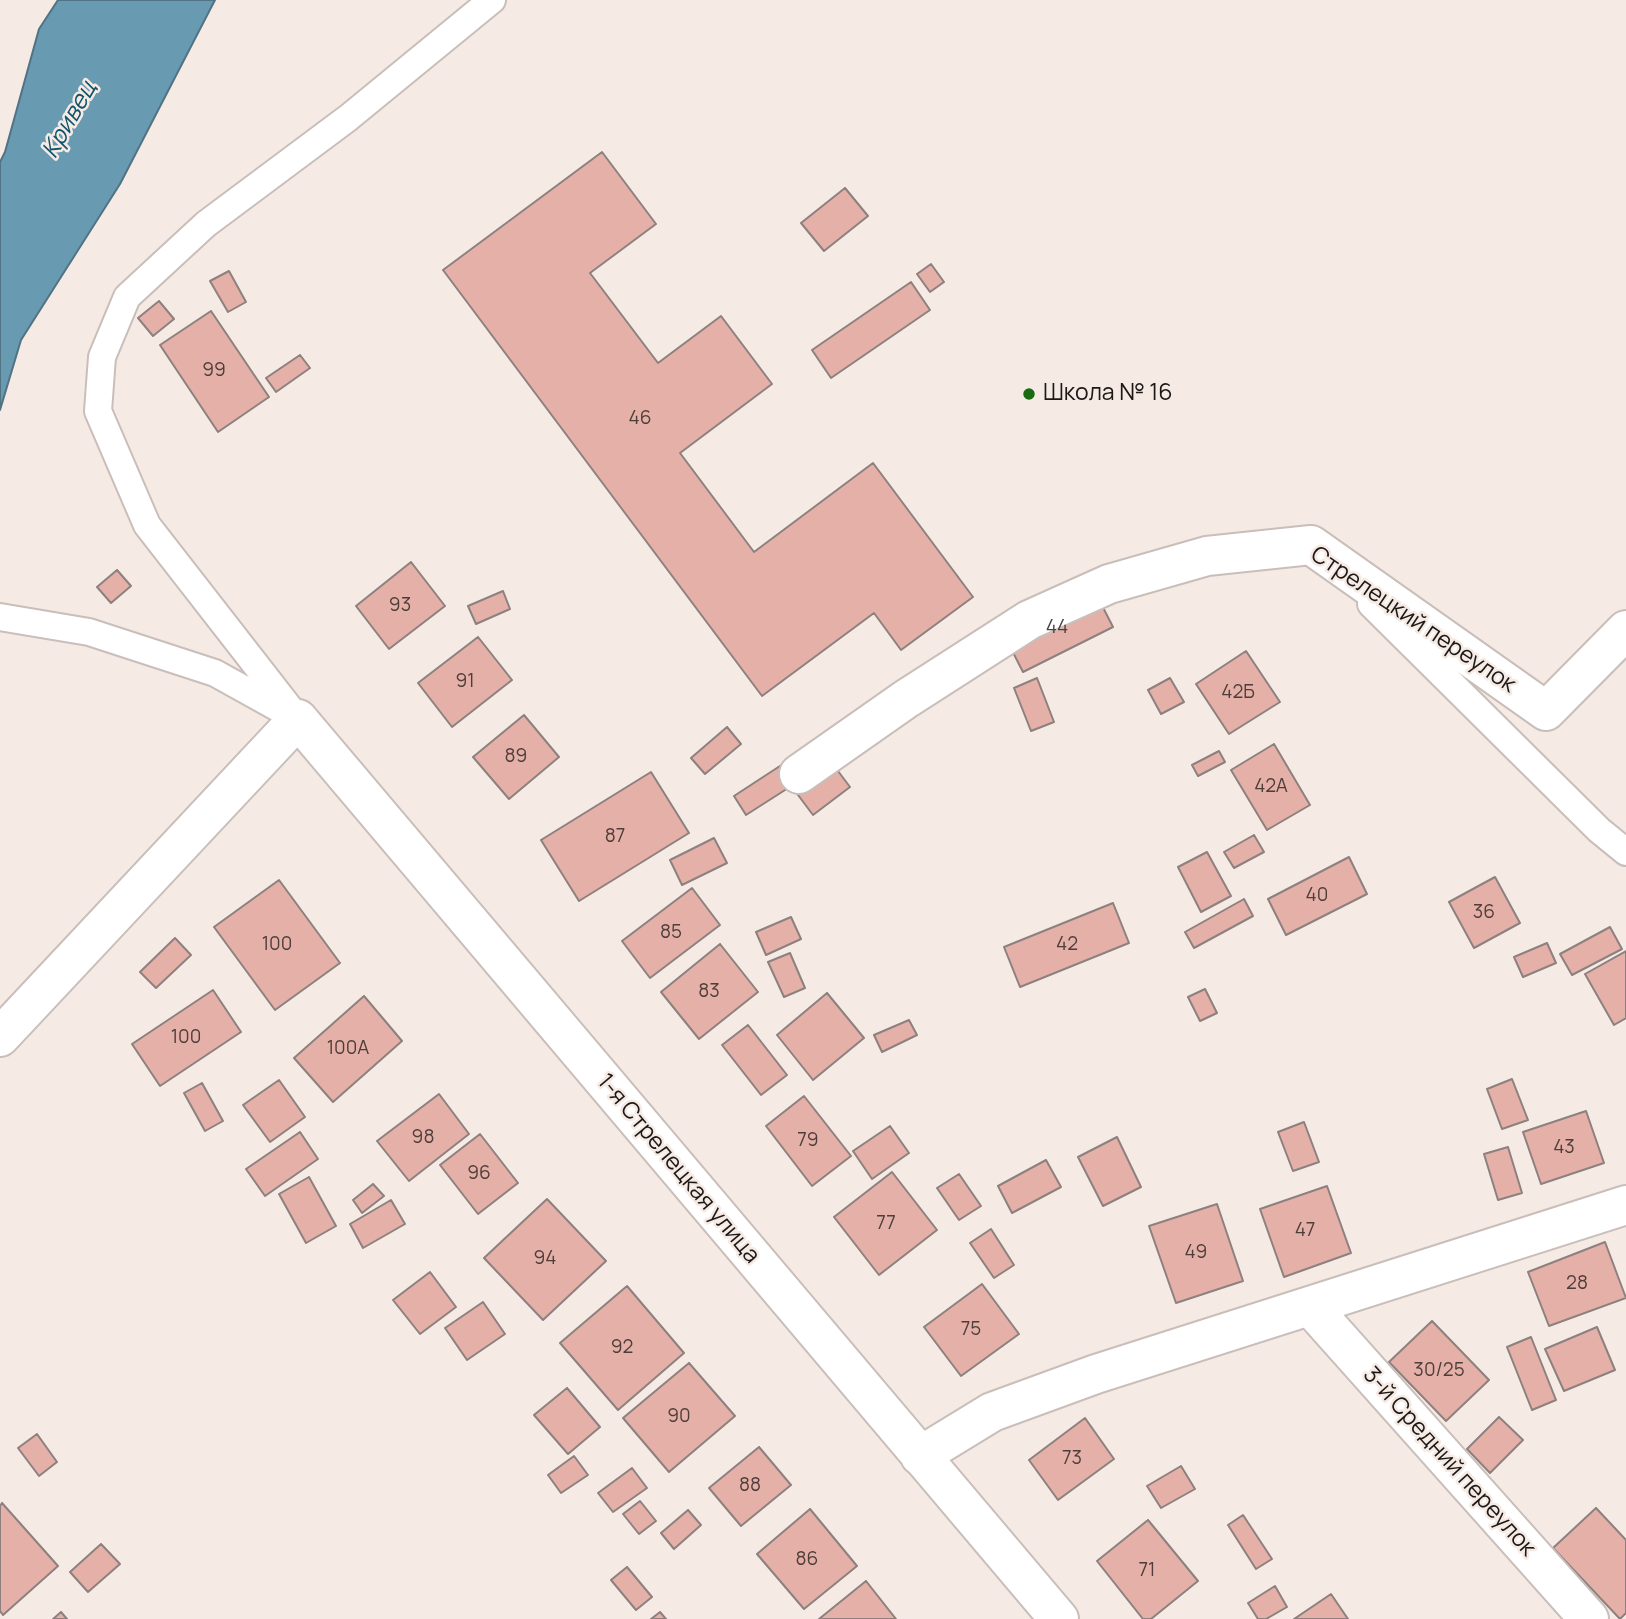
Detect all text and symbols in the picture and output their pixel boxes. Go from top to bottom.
water label: Кривец [37,77,103,163]
house number: 99 [202,360,226,382]
place label: Школа № 16 [1043,380,1173,408]
marker: Школа № 16 [1021,386,1037,402]
house number: 46 [629,408,651,430]
street label: Стрелецкий переулок [1305,541,1521,699]
house number: 93 [389,595,411,617]
house number: 44 [1046,617,1068,639]
house number: 91 [455,671,475,693]
house number: 42Б [1221,682,1255,704]
house number: 89 [505,746,527,768]
house number: 42А [1254,776,1288,798]
house number: 87 [605,826,625,848]
house number: 40 [1306,885,1328,907]
house number: 36 [1473,902,1495,924]
house number: 85 [660,922,682,944]
house number: 100 [262,934,292,956]
house number: 42 [1056,934,1078,956]
house number: 83 [698,981,720,1003]
house number: 100 [171,1027,201,1049]
house number: 100А [327,1038,369,1060]
street label: 1-я Стрелецкая улица [591,1069,765,1269]
house number: 98 [412,1127,434,1149]
house number: 79 [797,1130,819,1152]
house number: 43 [1553,1137,1575,1159]
house number: 96 [467,1163,491,1185]
house number: 77 [876,1213,896,1235]
house number: 47 [1295,1220,1315,1242]
house number: 49 [1185,1242,1207,1264]
house number: 94 [534,1248,556,1270]
house number: 28 [1566,1273,1588,1295]
house number: 75 [961,1319,981,1341]
house number: 92 [611,1337,633,1359]
house number: 30/25 [1413,1360,1465,1382]
street label: 3-й Средний переулок [1357,1362,1541,1562]
house number: 90 [667,1406,691,1428]
house number: 73 [1062,1448,1082,1470]
house number: 88 [739,1475,761,1497]
house number: 86 [796,1549,818,1571]
house number: 71 [1139,1560,1155,1582]

